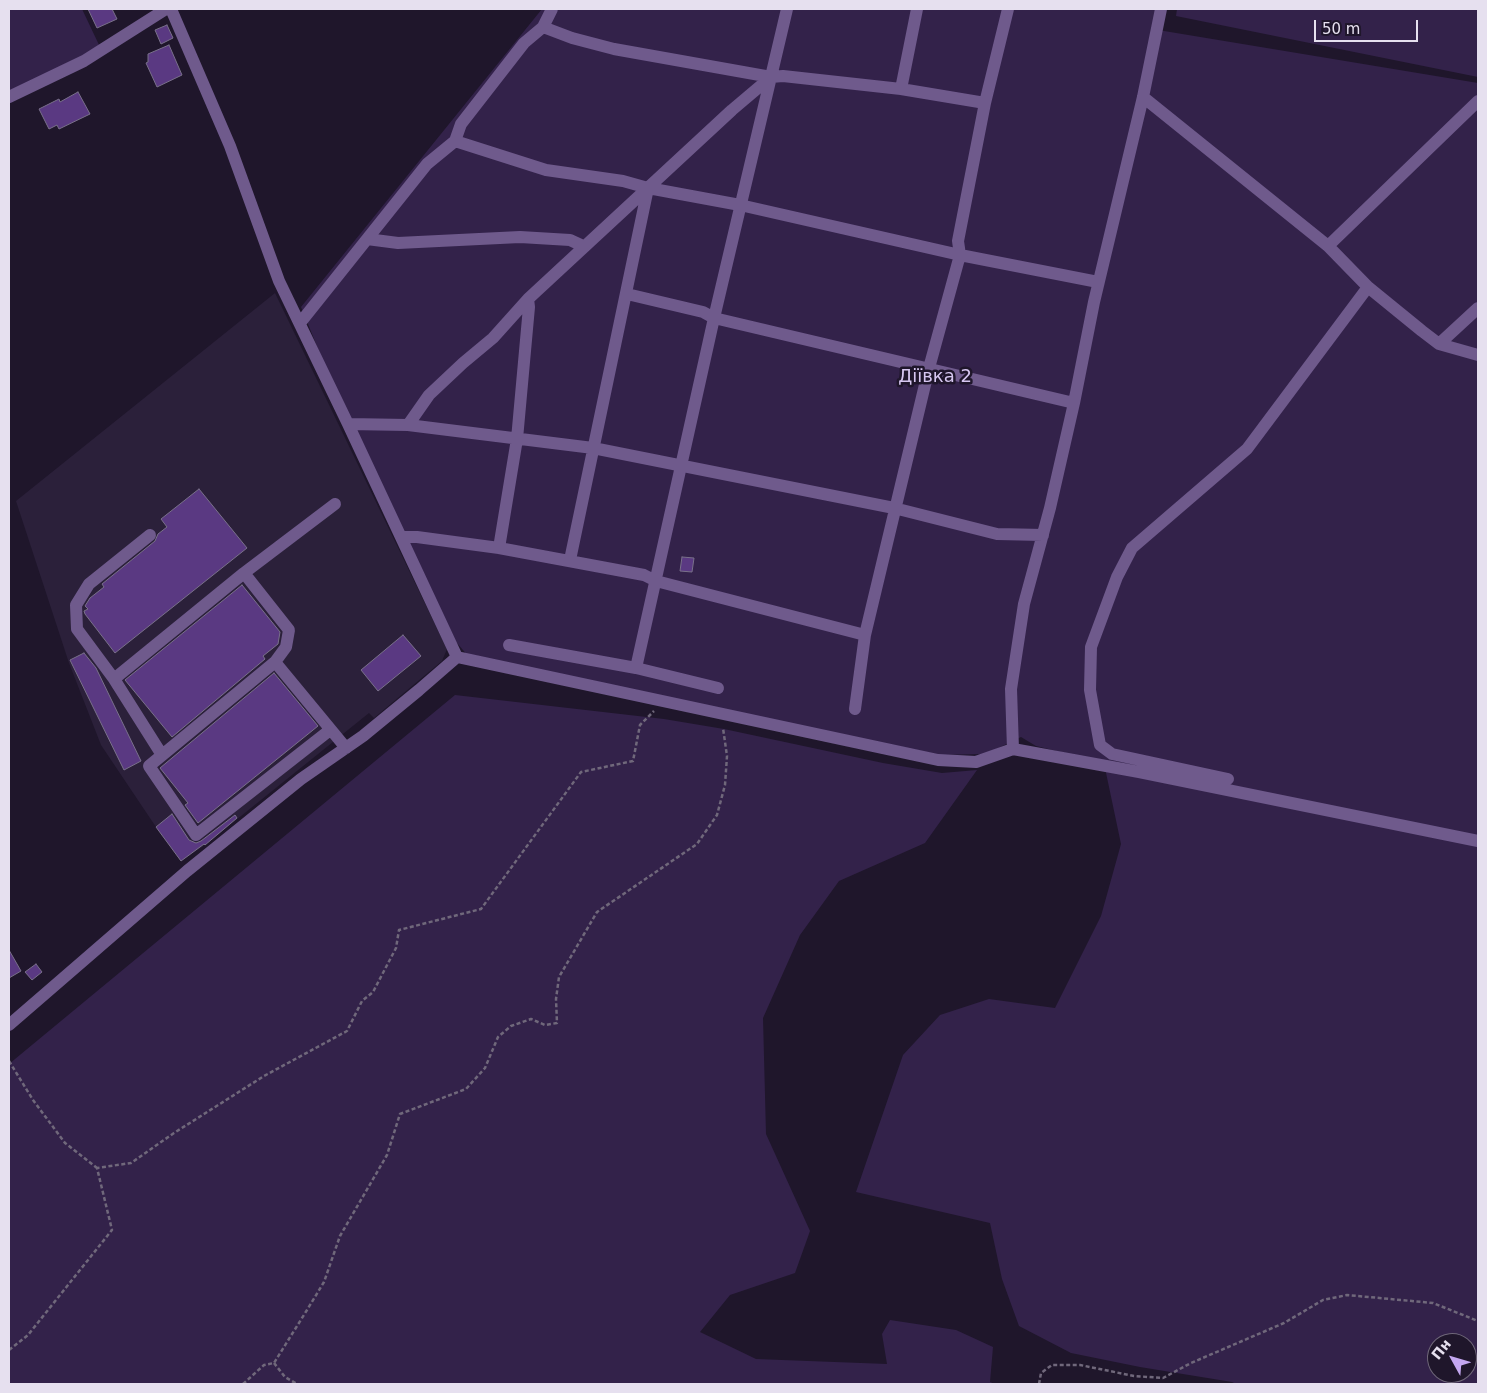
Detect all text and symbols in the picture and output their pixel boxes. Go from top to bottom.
scale bar [1317,10,1421,42]
text: 50 m [1322,20,1360,38]
park label: Діївка 2 [898,366,972,388]
north arrow [1427,1333,1477,1383]
text: Пн [1428,1336,1454,1363]

